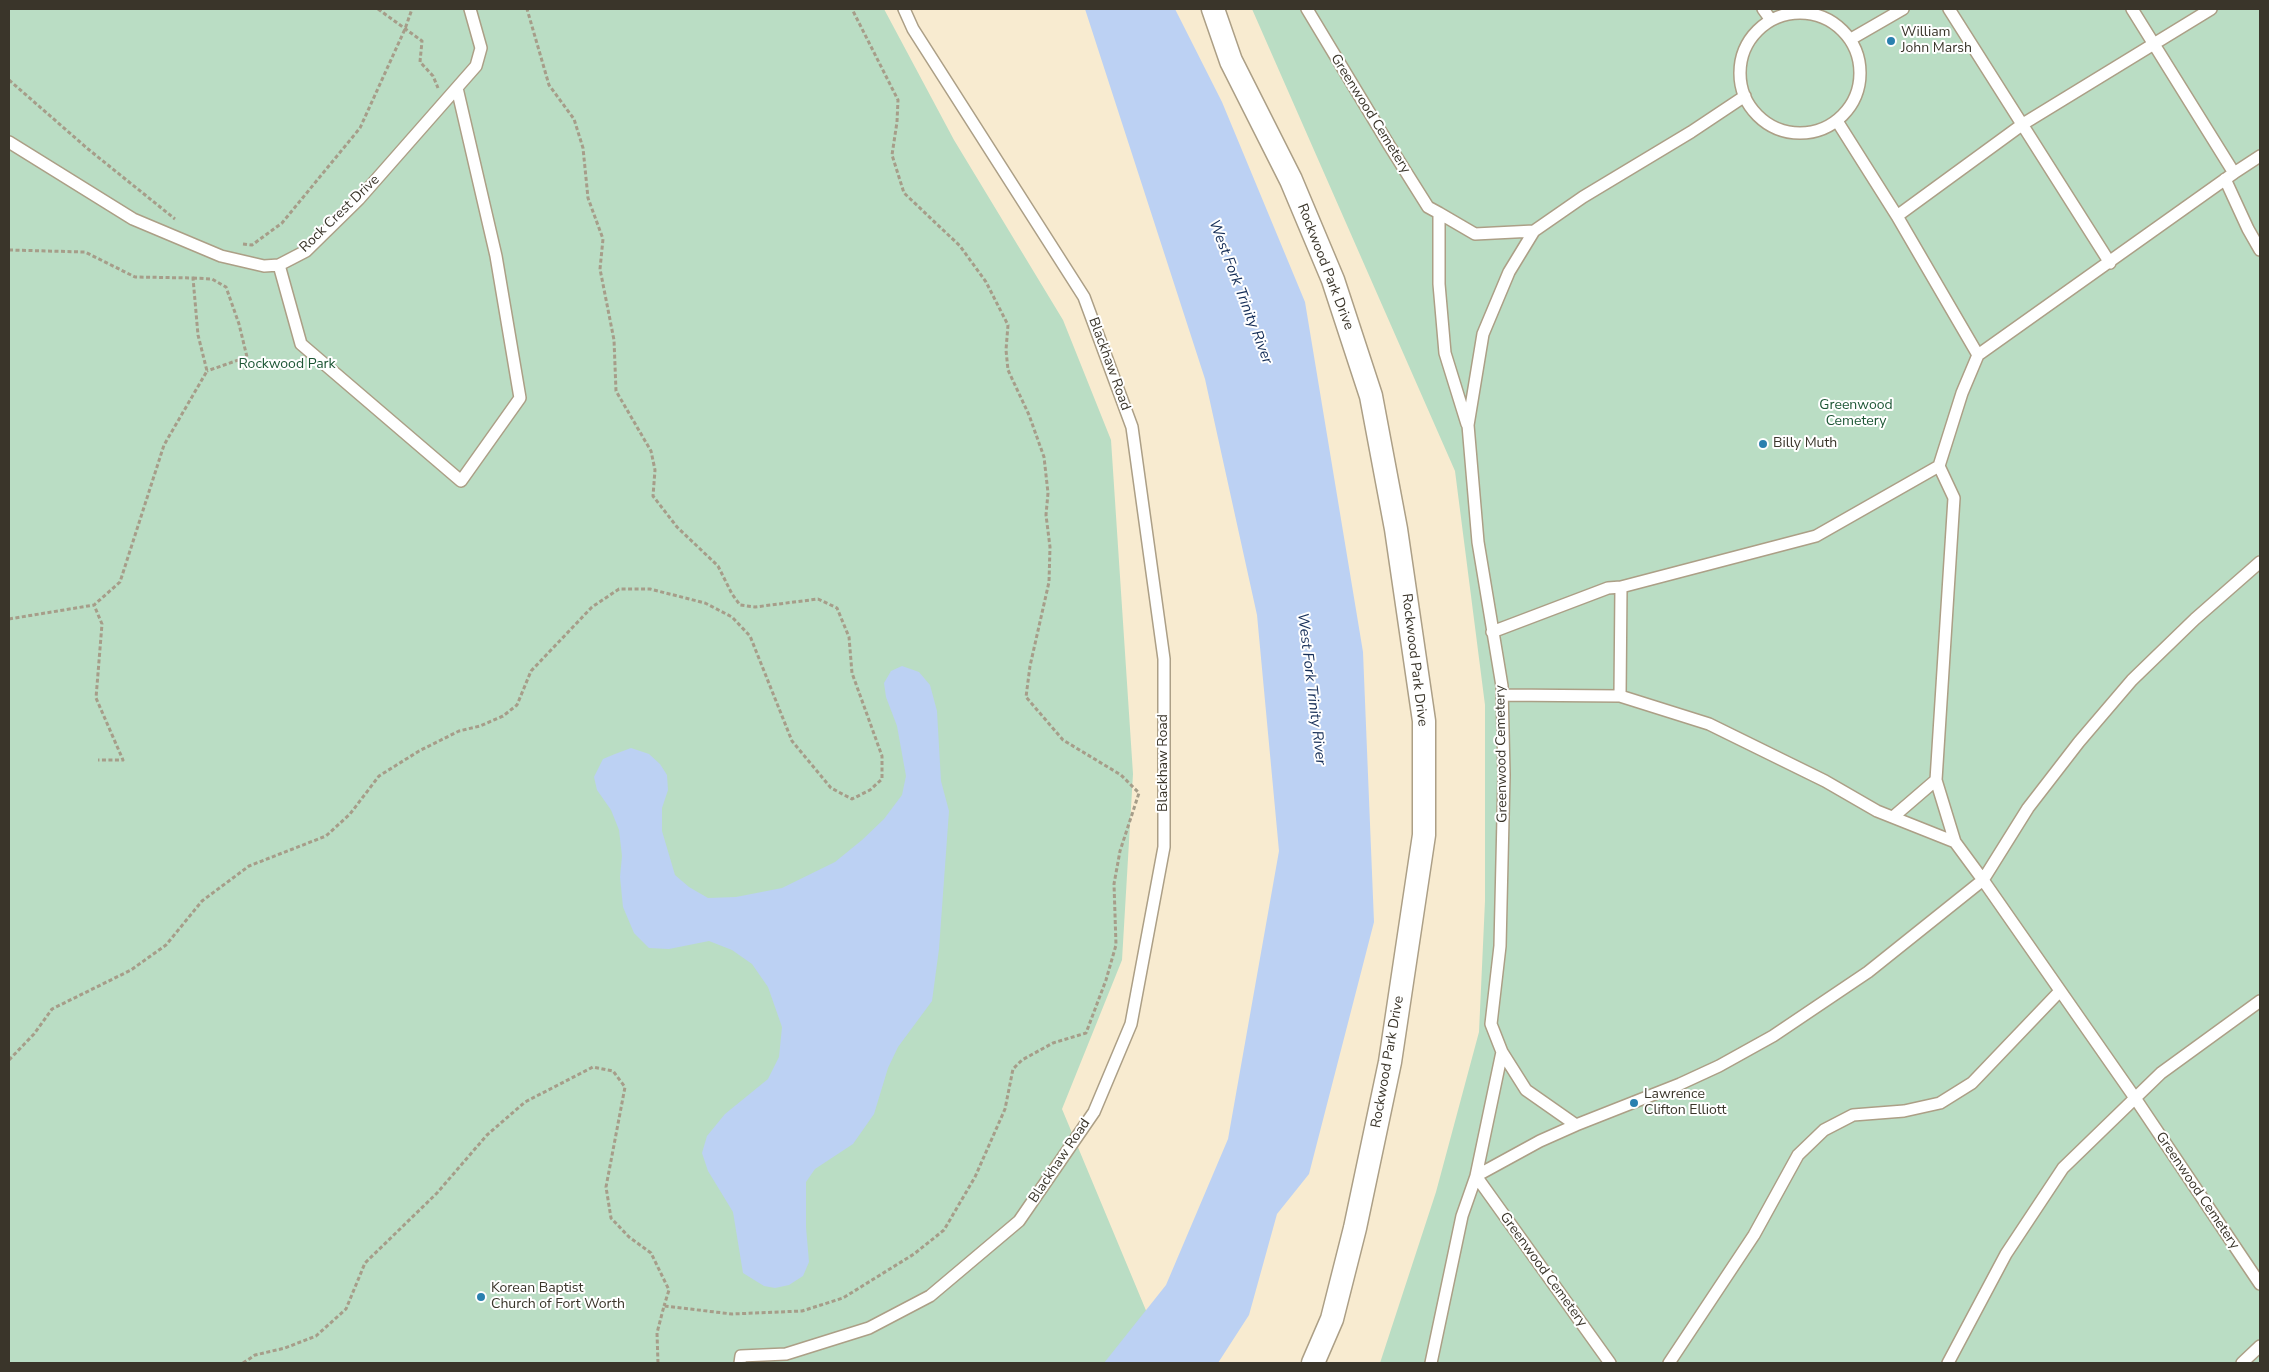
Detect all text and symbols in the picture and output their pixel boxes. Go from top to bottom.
place label: William John Marsh [1901,25,1972,58]
marker: William John Marsh [1885,35,1897,47]
street label: Greenwood Cemetery [1326,51,1414,177]
street label: Rock Crest Drive [297,172,383,256]
street label: Rockwood Park Drive [1293,201,1357,333]
water label: West Fork Trinity River [1204,217,1276,367]
street label: Blackhaw Road [1084,315,1134,413]
park label: Rockwood Park [238,357,336,373]
park label: Greenwood Cemetery [1819,398,1893,431]
place label: Billy Muth [1773,436,1837,452]
marker: Billy Muth [1757,438,1769,450]
street label: Rockwood Park Drive [1397,592,1431,728]
water label: West Fork Trinity River [1293,612,1329,766]
street label: Greenwood Cemetery [1492,685,1512,823]
street label: Blackhaw Road [1156,714,1172,812]
street label: Rockwood Park Drive [1368,995,1408,1129]
place label: Lawrence Clifton Elliott [1644,1087,1726,1120]
marker: Lawrence Clifton Elliott [1628,1097,1640,1109]
street label: Blackhaw Road [1026,1116,1094,1206]
street label: Greenwood Cemetery [2152,1129,2242,1253]
street label: Greenwood Cemetery [1496,1209,1590,1331]
place label: Korean Baptist Church of Fort Worth [491,1281,625,1314]
marker: Korean Baptist Church of Fort Worth [475,1291,487,1303]

